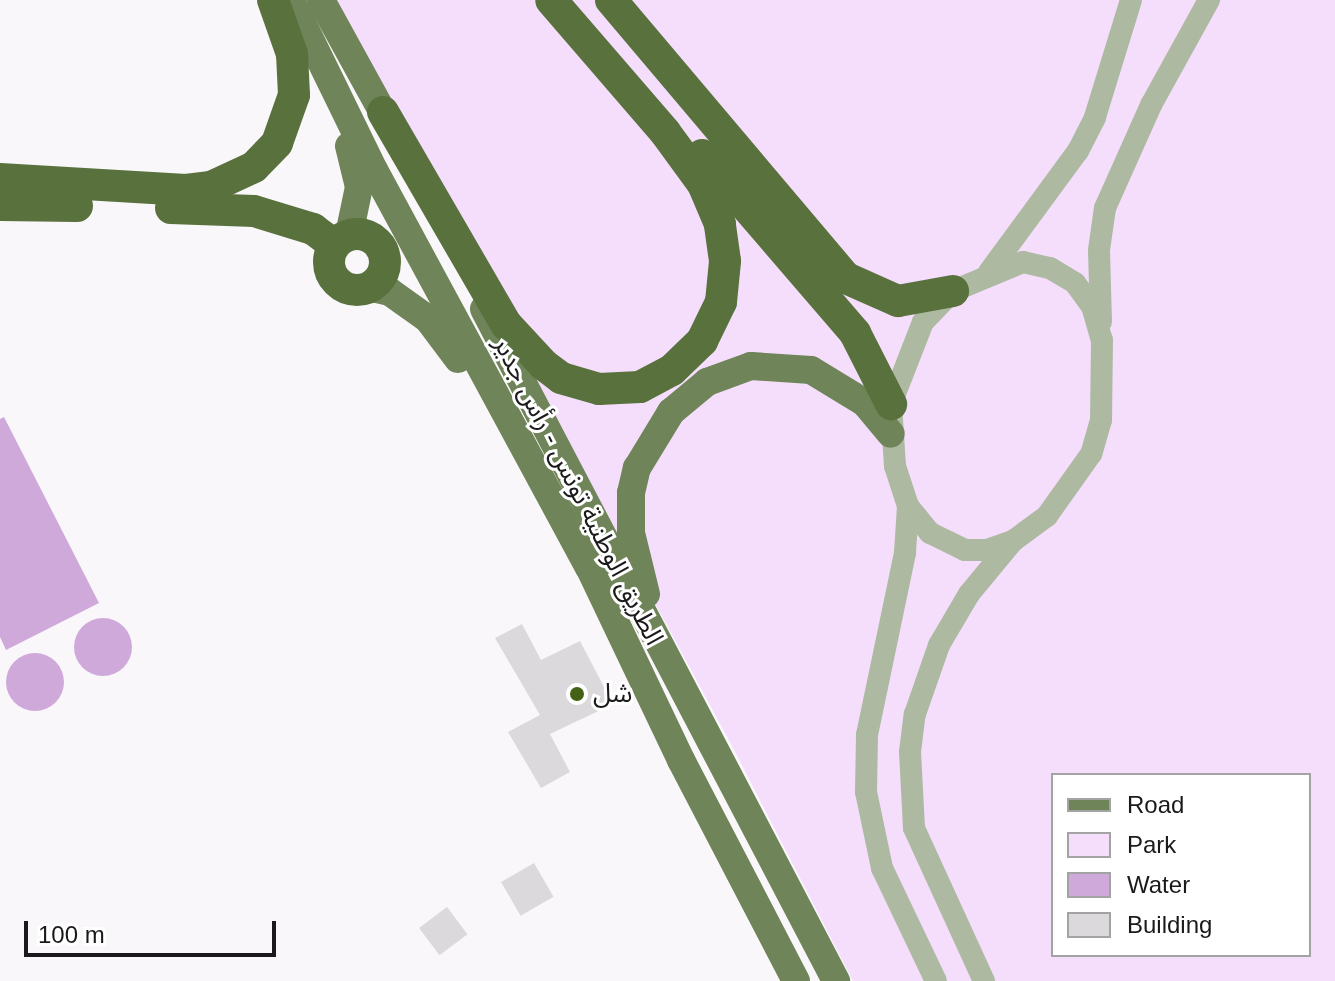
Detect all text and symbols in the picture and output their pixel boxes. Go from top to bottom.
street label: الطريق الوطنية تونس - رأس جدير [486,331,670,651]
place label: شل [593,678,632,710]
marker: شل [568,685,586,703]
legend [1051,773,1311,957]
text: Road [1127,791,1184,818]
text: Park [1127,831,1176,858]
text: Water [1127,871,1190,898]
scale bar [28,905,280,955]
text: Building [1127,911,1212,938]
text: 100 m [38,921,105,948]

